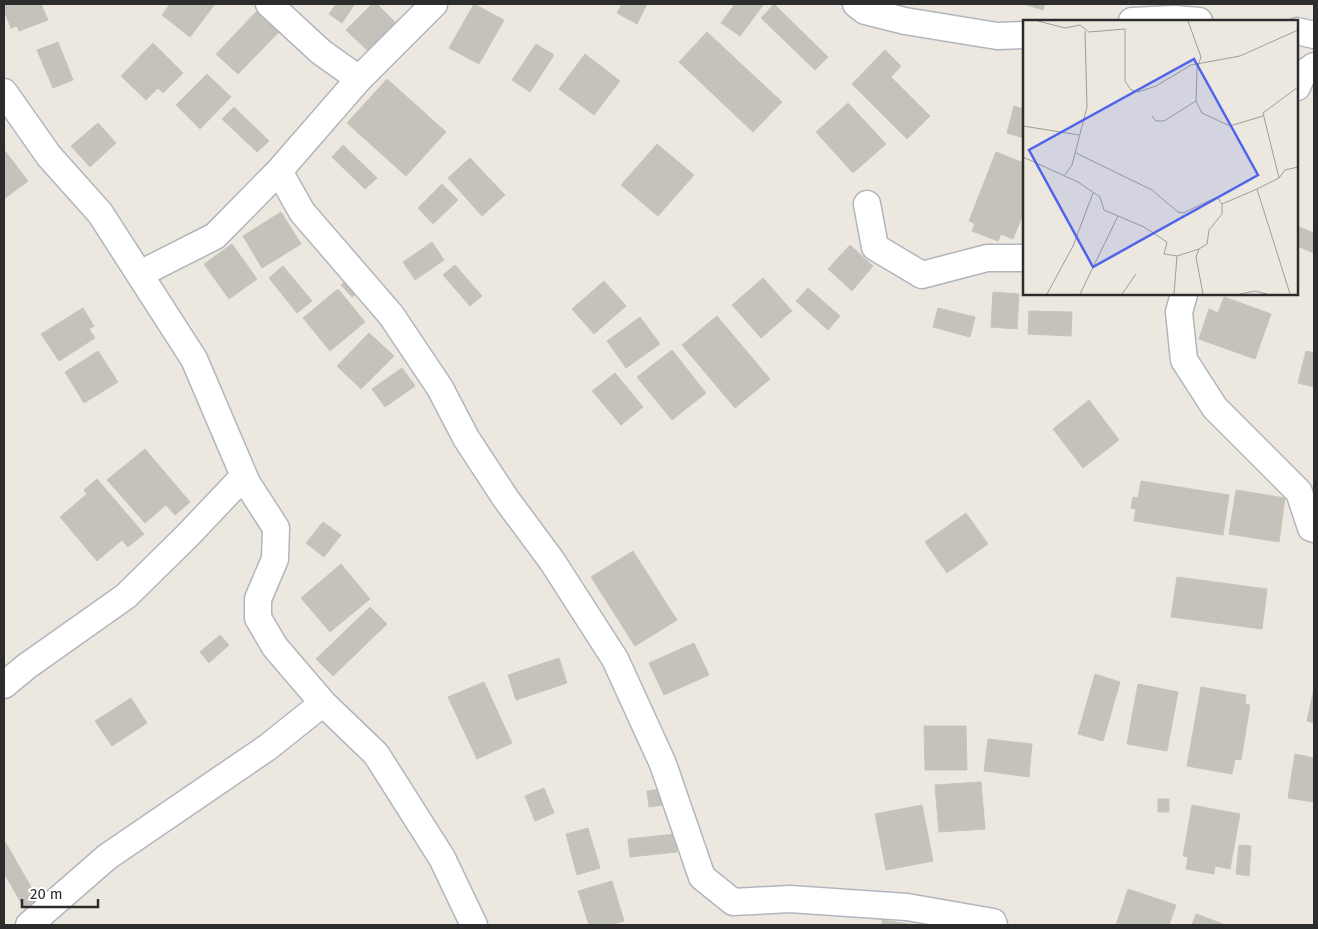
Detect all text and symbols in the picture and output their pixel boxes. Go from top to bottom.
inset map [1023,20,1298,295]
scale bar [22,876,99,908]
text: 20 m [30,885,63,903]

